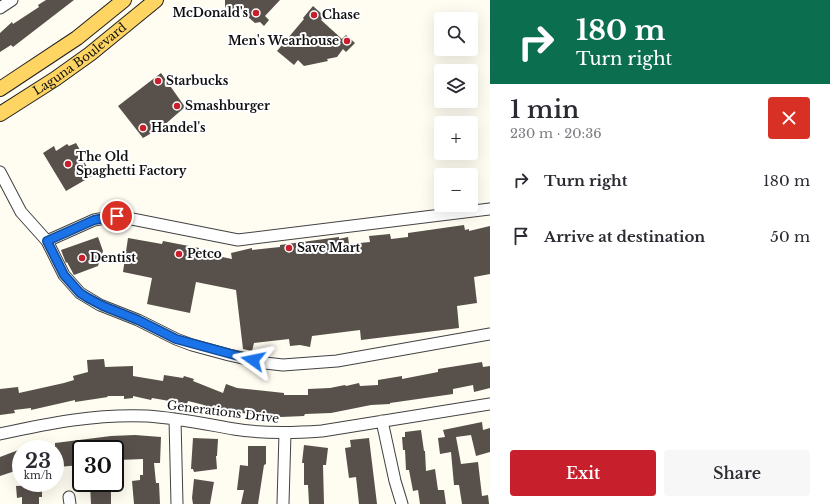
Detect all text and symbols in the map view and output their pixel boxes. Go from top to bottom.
place label: McDonald's [173,5,248,20]
place label: Chase [322,7,360,22]
marker: McDonald's [251,8,261,18]
marker: Chase [309,10,319,20]
map controls [434,12,478,212]
button: search [434,12,478,56]
text: 180 m [576,13,666,48]
icon: right [510,16,562,68]
street label: Laguna Boulevard [30,19,129,98]
place label: Men's Wearhouse [228,33,339,48]
marker: Men's Wearhouse [342,36,352,46]
text: Turn right [576,48,672,70]
button: layers [434,64,478,108]
place label: Starbucks [166,73,229,88]
marker: Starbucks [153,76,163,86]
text: 1 min [510,95,579,124]
button: close [768,97,810,139]
place label: Smashburger [185,98,270,113]
marker: Smashburger [172,101,182,111]
button: + [434,116,478,160]
place label: Handel's [151,120,206,135]
marker: Handel's [138,123,148,133]
text: 230 m · 20:36 [510,125,602,142]
place label: The Old Spaghetti Factory [76,149,187,178]
marker: The Old Spaghetti Factory [63,159,73,169]
button: − [434,168,478,212]
icon: right [510,169,532,191]
text: Turn right [544,171,627,190]
text: 180 m [763,171,810,190]
pin [100,199,134,233]
icon: arrive [106,205,128,227]
icon: arrive [510,225,532,247]
text: Arrive at destination [544,227,705,246]
text: 50 m [770,227,810,246]
place label: Save Mart [297,240,361,255]
marker: Save Mart [284,243,294,253]
place label: Petco [187,246,222,261]
marker: Petco [174,249,184,259]
place label: Dentist [90,250,136,265]
marker: Dentist [77,253,87,263]
position arrow [232,339,274,381]
street label: Generations Drive [166,397,280,426]
speed limit sign: 30 [72,440,124,492]
text: 23 [25,449,51,473]
button: Exit [510,450,656,496]
button: Share [664,450,810,496]
text: km/h [24,469,52,482]

